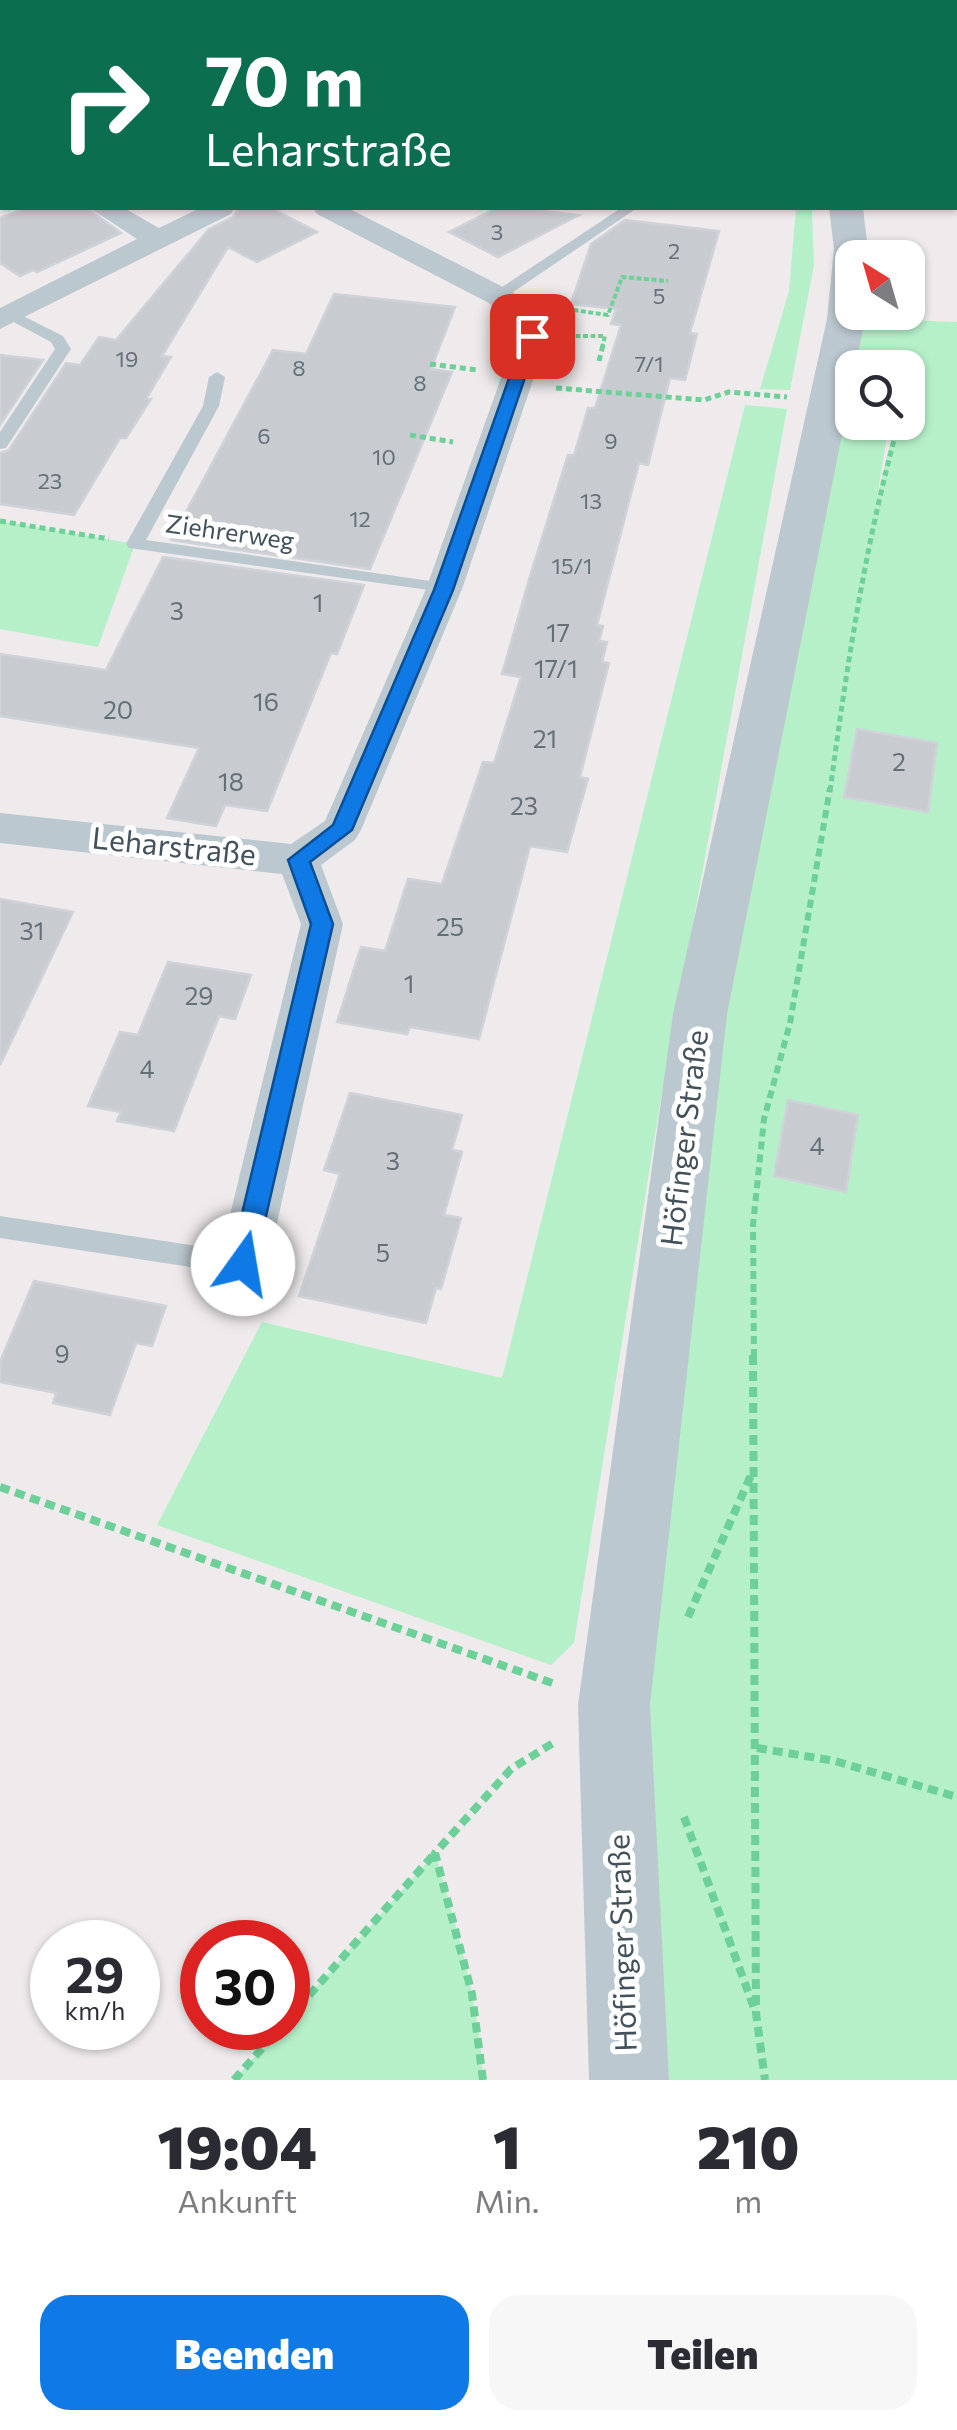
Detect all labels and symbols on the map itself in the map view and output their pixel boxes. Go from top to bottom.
house number: 3 [491,218,503,245]
house number: 2 [668,237,680,264]
north arrow [835,240,925,330]
house number: 5 [653,282,665,309]
pin [490,294,575,379]
house number: 19 [116,345,138,372]
house number: 7/1 [634,350,664,377]
house number: 8 [292,354,306,381]
house number: 8 [413,369,427,396]
house number: 6 [257,422,271,449]
house number: 9 [604,427,618,454]
house number: 10 [372,443,396,470]
house number: 23 [38,467,62,494]
house number: 13 [580,487,602,514]
house number: 12 [349,505,371,532]
street label: Ziehrerweg [164,507,297,555]
house number: 15/1 [552,552,592,579]
house number: 1 [313,587,323,617]
house number: 3 [170,595,184,625]
house number: 17 [546,617,570,647]
house number: 17/1 [534,653,578,683]
house number: 16 [253,686,279,716]
house number: 20 [103,694,133,724]
house number: 21 [533,723,557,753]
house number: 2 [892,746,906,776]
house number: 18 [218,766,244,796]
house number: 23 [510,790,538,820]
street label: Leharstraße [90,818,258,872]
house number: 25 [436,911,464,941]
house number: 31 [20,915,44,945]
house number: 1 [404,968,414,998]
house number: 29 [185,980,213,1010]
street label: Höfinger Straße [651,1028,714,1248]
house number: 4 [139,1053,155,1083]
house number: 4 [809,1130,825,1160]
house number: 3 [386,1145,400,1175]
position arrow [191,1212,295,1316]
house number: 5 [376,1237,390,1267]
house number: 9 [54,1338,70,1368]
street label: Höfinger Straße [598,1834,643,2052]
speed limit sign: 30 [180,1920,310,2050]

